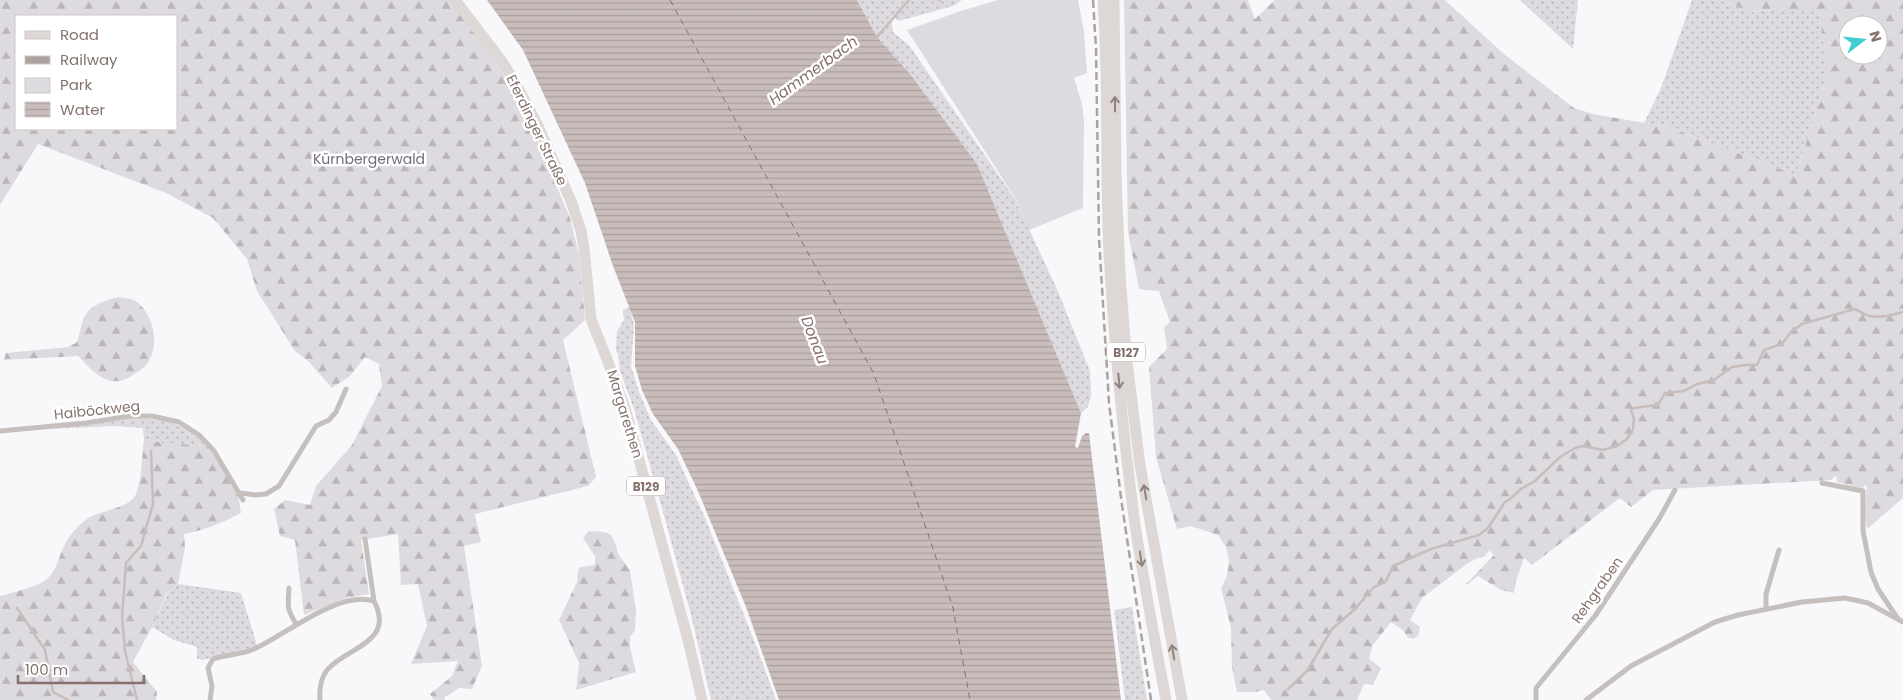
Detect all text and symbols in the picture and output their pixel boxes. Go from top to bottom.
legend [15,15,178,130]
north arrow [1838,15,1888,65]
text: Road [60,24,99,45]
text: N [1864,29,1887,44]
water label: Hammerbach [764,31,862,109]
text: Railway [60,49,118,70]
street label: Eferdinger Straße [502,71,573,189]
text: Park [60,74,92,95]
one-way arrow [1110,96,1120,112]
text: Water [60,99,106,120]
park label: Kürnbergerwald [313,149,425,169]
water label: Donau [796,313,834,367]
road number: B127 [1107,342,1145,362]
street label: Margarethen [602,367,648,461]
one-way arrow [1114,372,1124,388]
street label: Haiböckweg [53,396,141,424]
road number: B129 [627,476,665,496]
one-way arrow [1139,484,1149,500]
one-way arrow [1136,551,1146,567]
street label: Rehgraben [1567,553,1627,627]
one-way arrow [1168,644,1178,660]
scale bar [18,652,144,684]
text: 100 m [25,659,68,680]

